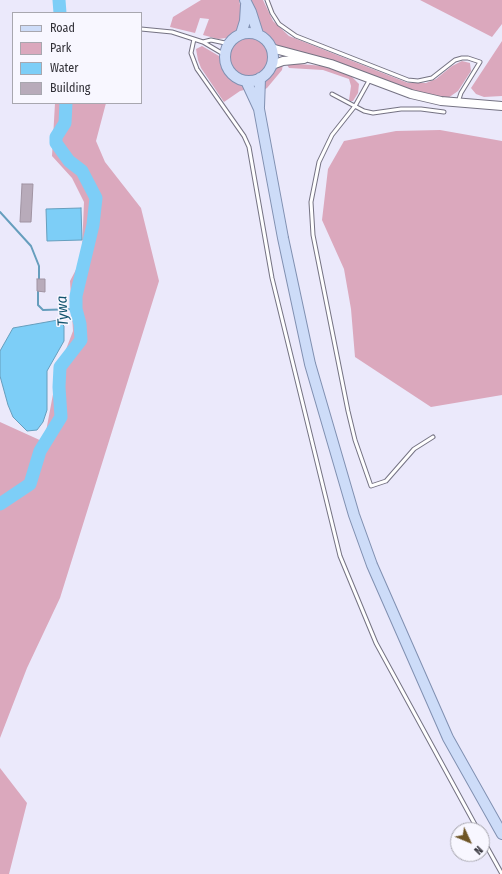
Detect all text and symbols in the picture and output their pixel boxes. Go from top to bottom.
legend [12,12,142,104]
text: Road [50,21,75,35]
text: Park [50,41,71,55]
text: Water [50,61,78,75]
text: Building [50,81,90,95]
water label: Tywa [53,295,73,327]
north arrow [450,822,490,862]
text: N [471,843,485,857]

